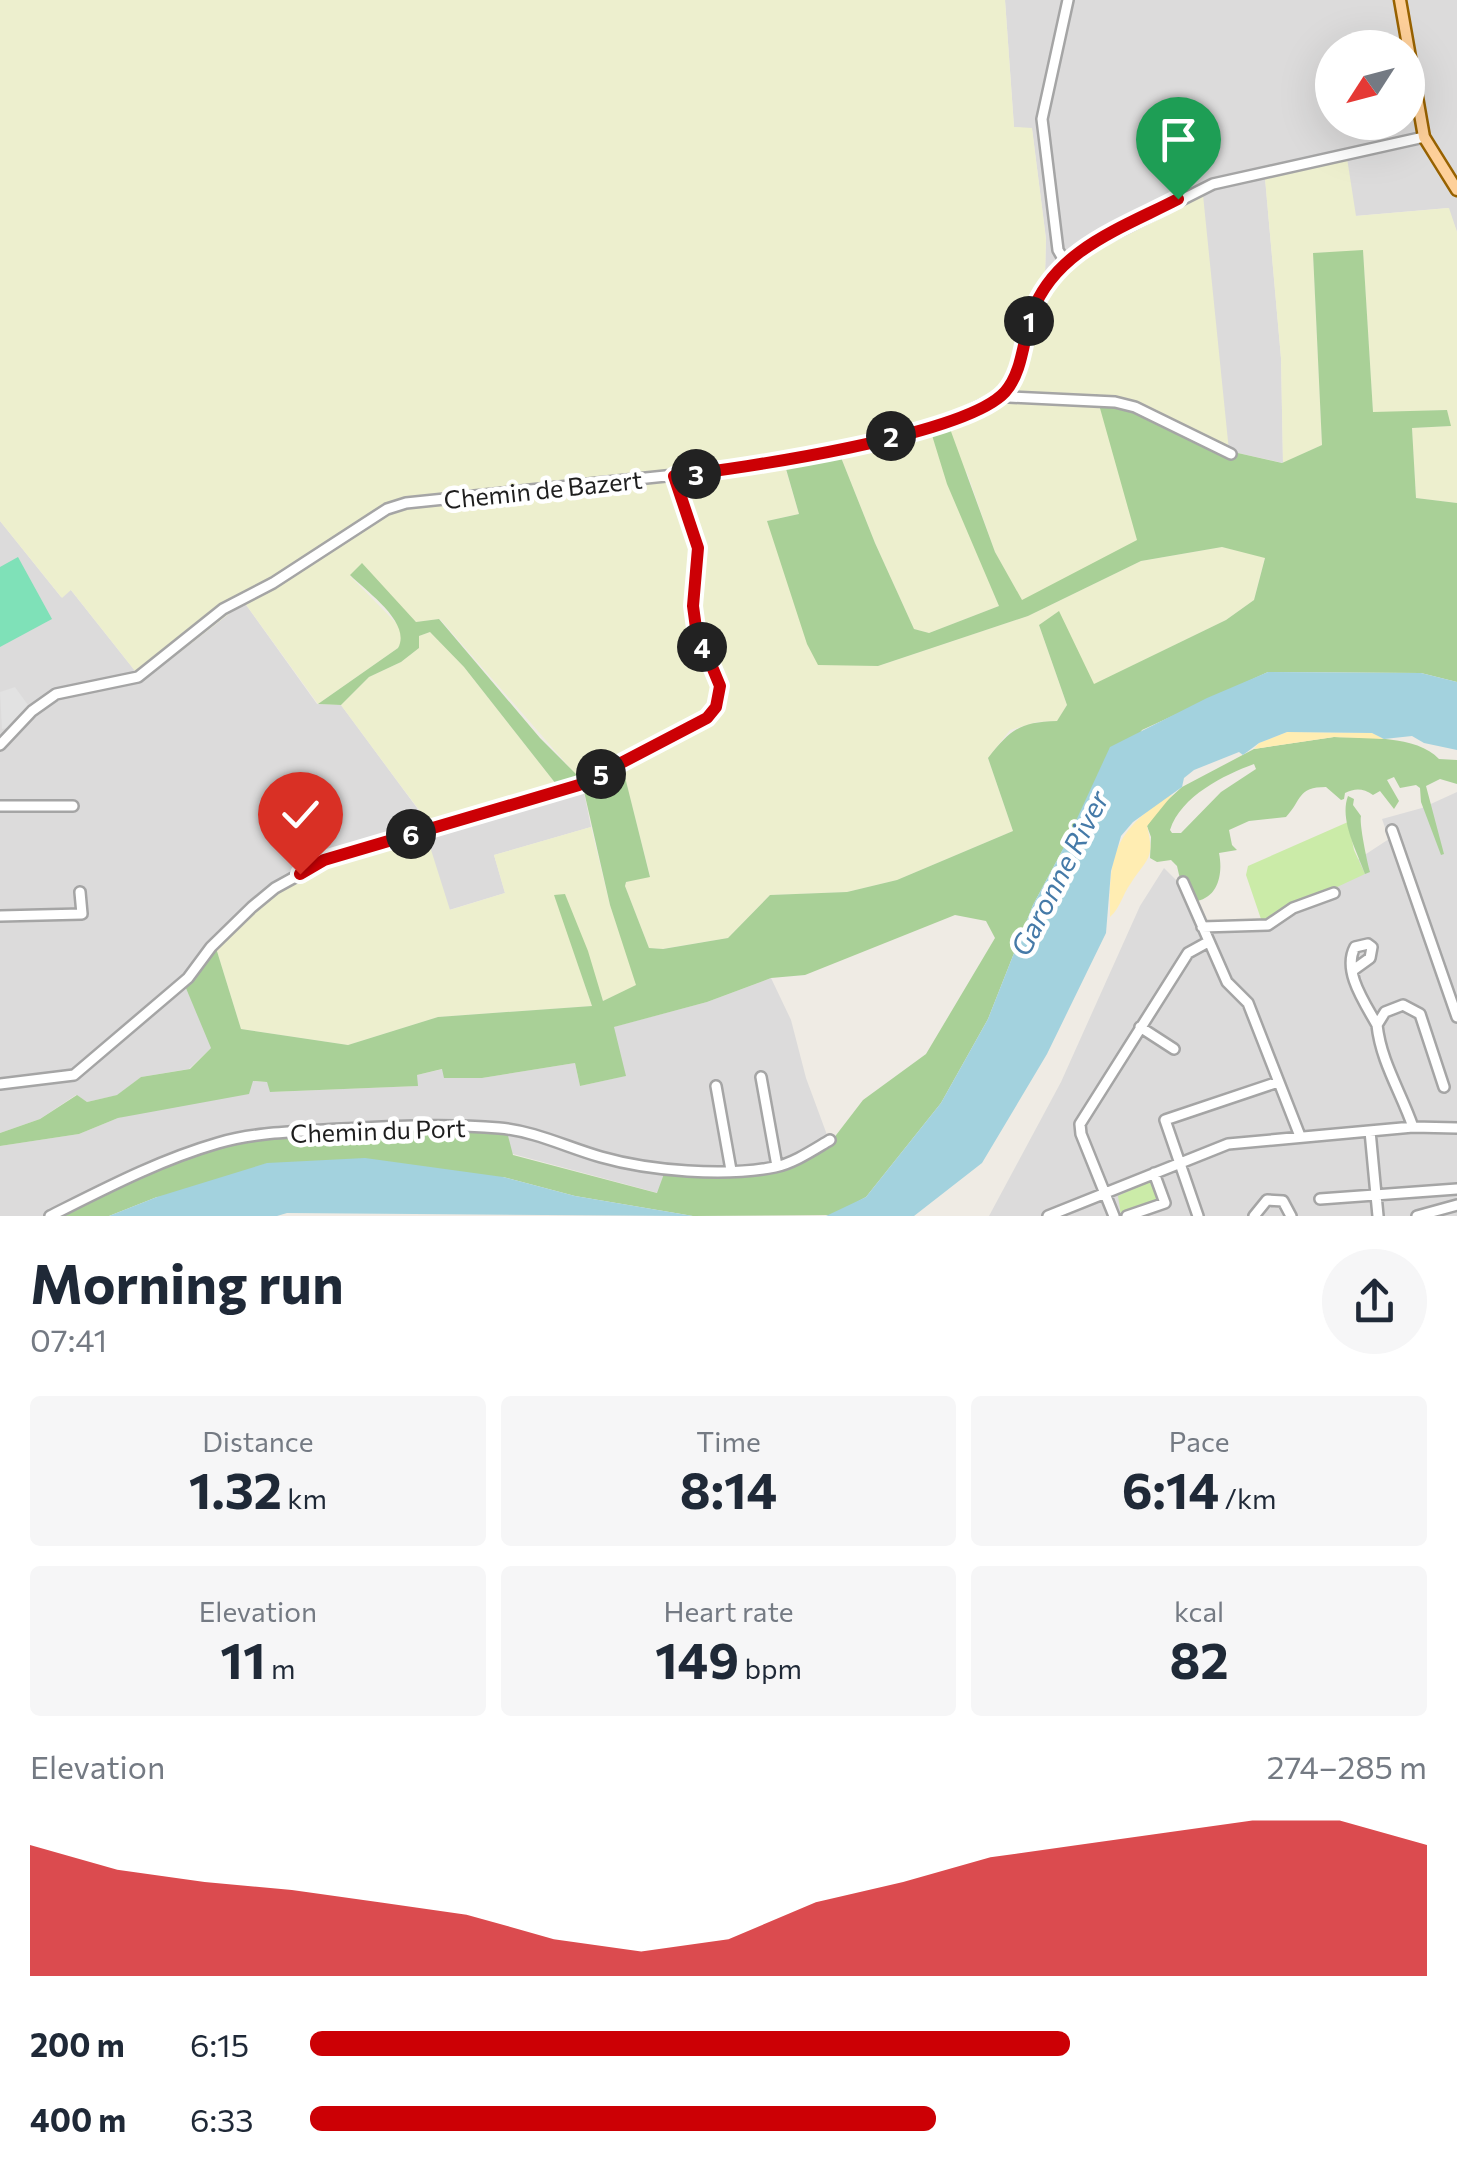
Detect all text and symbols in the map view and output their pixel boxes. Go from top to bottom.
north arrow [1315,30,1425,140]
map controls [1315,30,1425,140]
pin [1136,97,1221,200]
icon: arrive [1151,112,1206,167]
pin: 1 [1004,296,1054,346]
text: 1 [1023,304,1035,338]
pin: 2 [866,411,916,461]
text: 2 [883,419,899,453]
pin: 3 [671,449,721,499]
text: 3 [688,457,704,491]
street label: Chemin de Bazert [442,464,644,514]
pin: 4 [677,622,727,672]
text: 4 [693,630,711,664]
pin: 5 [576,749,626,799]
text: 5 [593,757,609,791]
pin [258,772,343,875]
water label: Garonne River [1003,784,1116,961]
icon: check [273,787,328,842]
pin: 6 [386,809,436,859]
text: 6 [402,817,420,851]
street label: Chemin du Port [290,1112,466,1148]
text: Morning run [30,1248,344,1315]
button: share [1322,1249,1427,1354]
text: 07:41 [30,1319,107,1359]
text: Distance [202,1424,313,1458]
text: Time [696,1424,761,1458]
text: Pace [1169,1424,1230,1458]
text: 1.32 [189,1458,282,1519]
text: 8:14 [680,1458,777,1519]
text: 6:14 [1122,1458,1219,1519]
text: km [282,1481,327,1515]
text: /km [1219,1481,1277,1515]
text: Elevation [199,1594,317,1628]
text: Heart rate [663,1594,794,1628]
text: kcal [1174,1594,1224,1628]
text: 11 [220,1628,266,1689]
text: 149 [655,1628,739,1689]
text: 82 [1170,1628,1229,1689]
text: m [266,1651,295,1685]
text: bpm [739,1651,802,1685]
text: Elevation [30,1746,165,1786]
text: 274–285 m [1267,1746,1427,1786]
text: 200 m [30,2024,125,2064]
text: 6:15 [190,2024,249,2064]
text: 400 m [30,2099,126,2139]
text: 6:33 [190,2099,253,2139]

